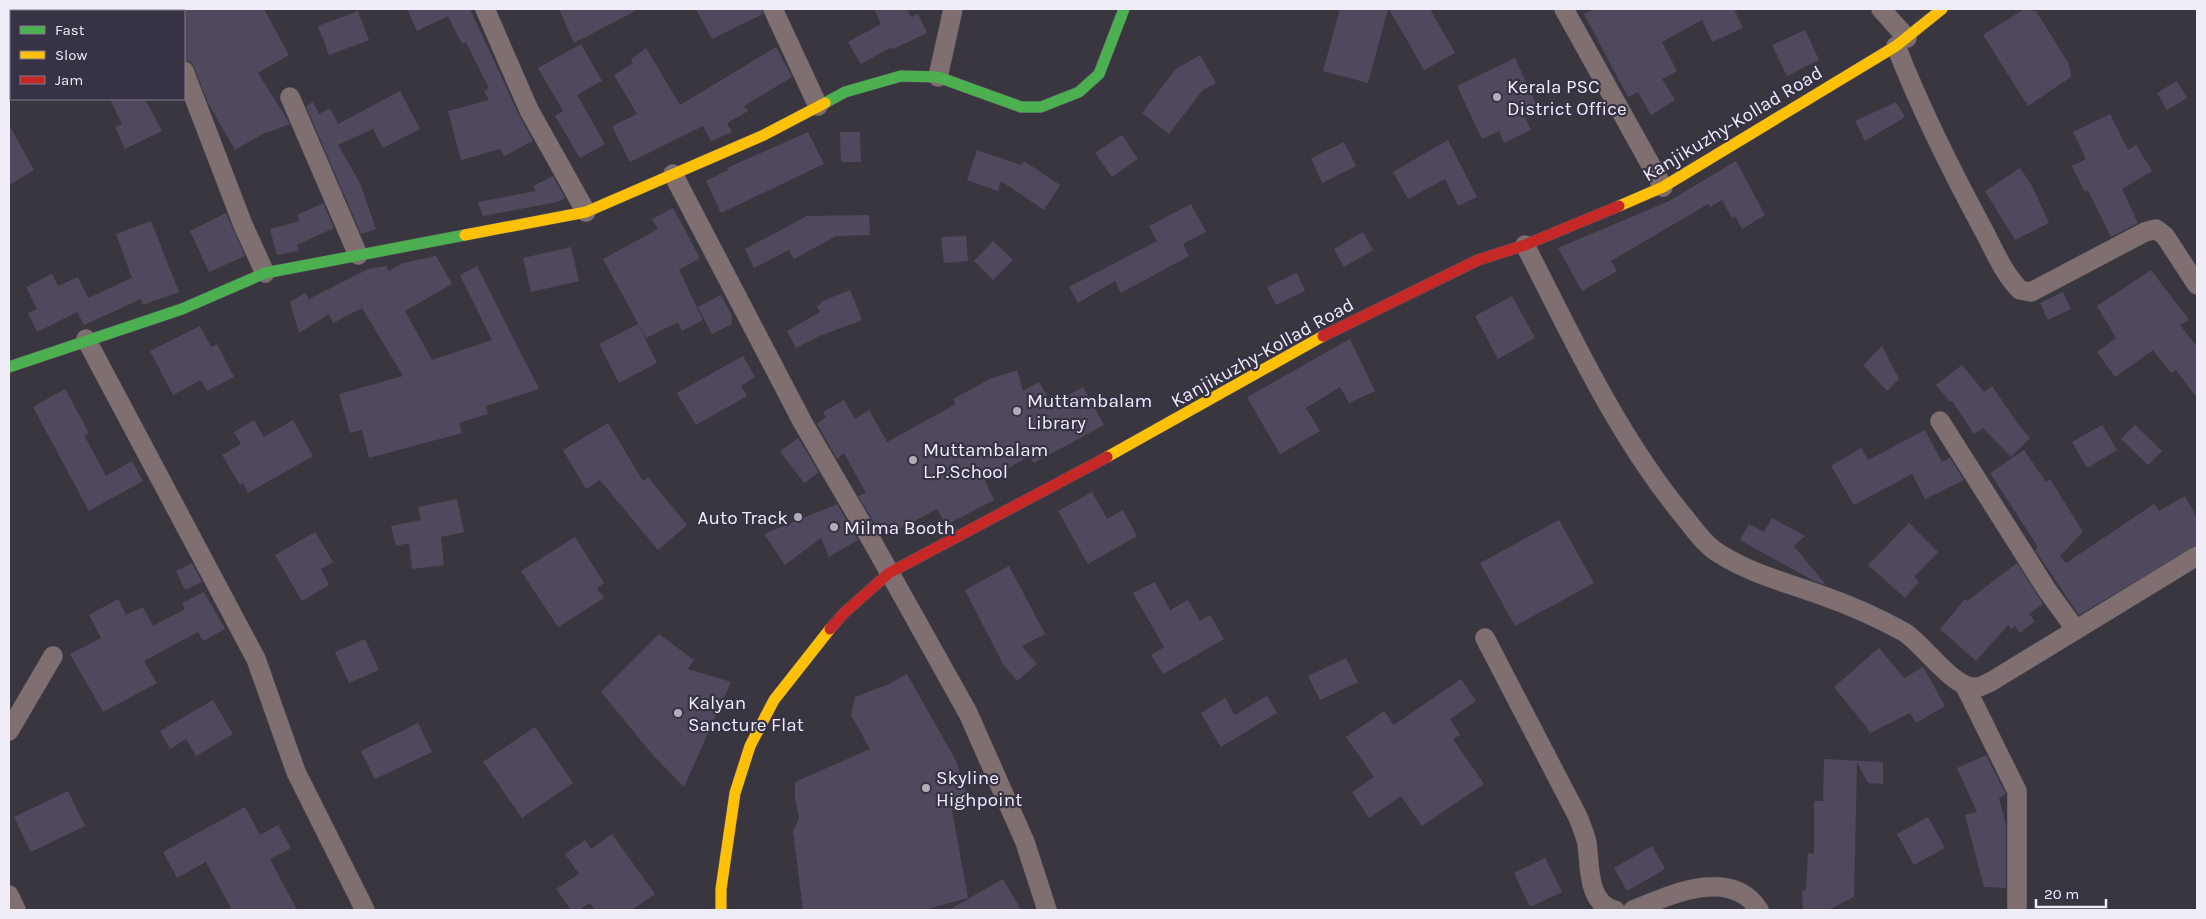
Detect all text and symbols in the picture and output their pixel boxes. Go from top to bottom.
legend [10,10,185,100]
text: Fast [55,21,85,39]
text: Slow [55,46,87,64]
street label: Kanjikuzhy-Kollad Road [1639,61,1826,186]
text: Jam [55,71,83,89]
place label: Kerala PSC District Office [1507,76,1627,120]
marker: Kerala PSC District Office [1491,91,1503,103]
street label: Kanjikuzhy-Kollad Road [1167,293,1358,412]
place label: Muttambalam Library [1027,390,1152,434]
marker: Muttambalam Library [1011,405,1023,417]
place label: Muttambalam L.P.School [923,439,1048,483]
marker: Muttambalam L.P.School [907,454,919,466]
place label: Auto Track [698,507,788,529]
marker: Auto Track [792,511,804,523]
place label: Milma Booth [844,517,955,539]
marker: Milma Booth [828,521,840,533]
place label: Kalyan Sancture Flat [688,692,804,736]
marker: Kalyan Sancture Flat [672,707,684,719]
place label: Skyline Highpoint [936,767,1022,811]
marker: Skyline Highpoint [920,782,932,794]
scale bar [2036,876,2106,908]
text: 20 m [2044,885,2079,903]

